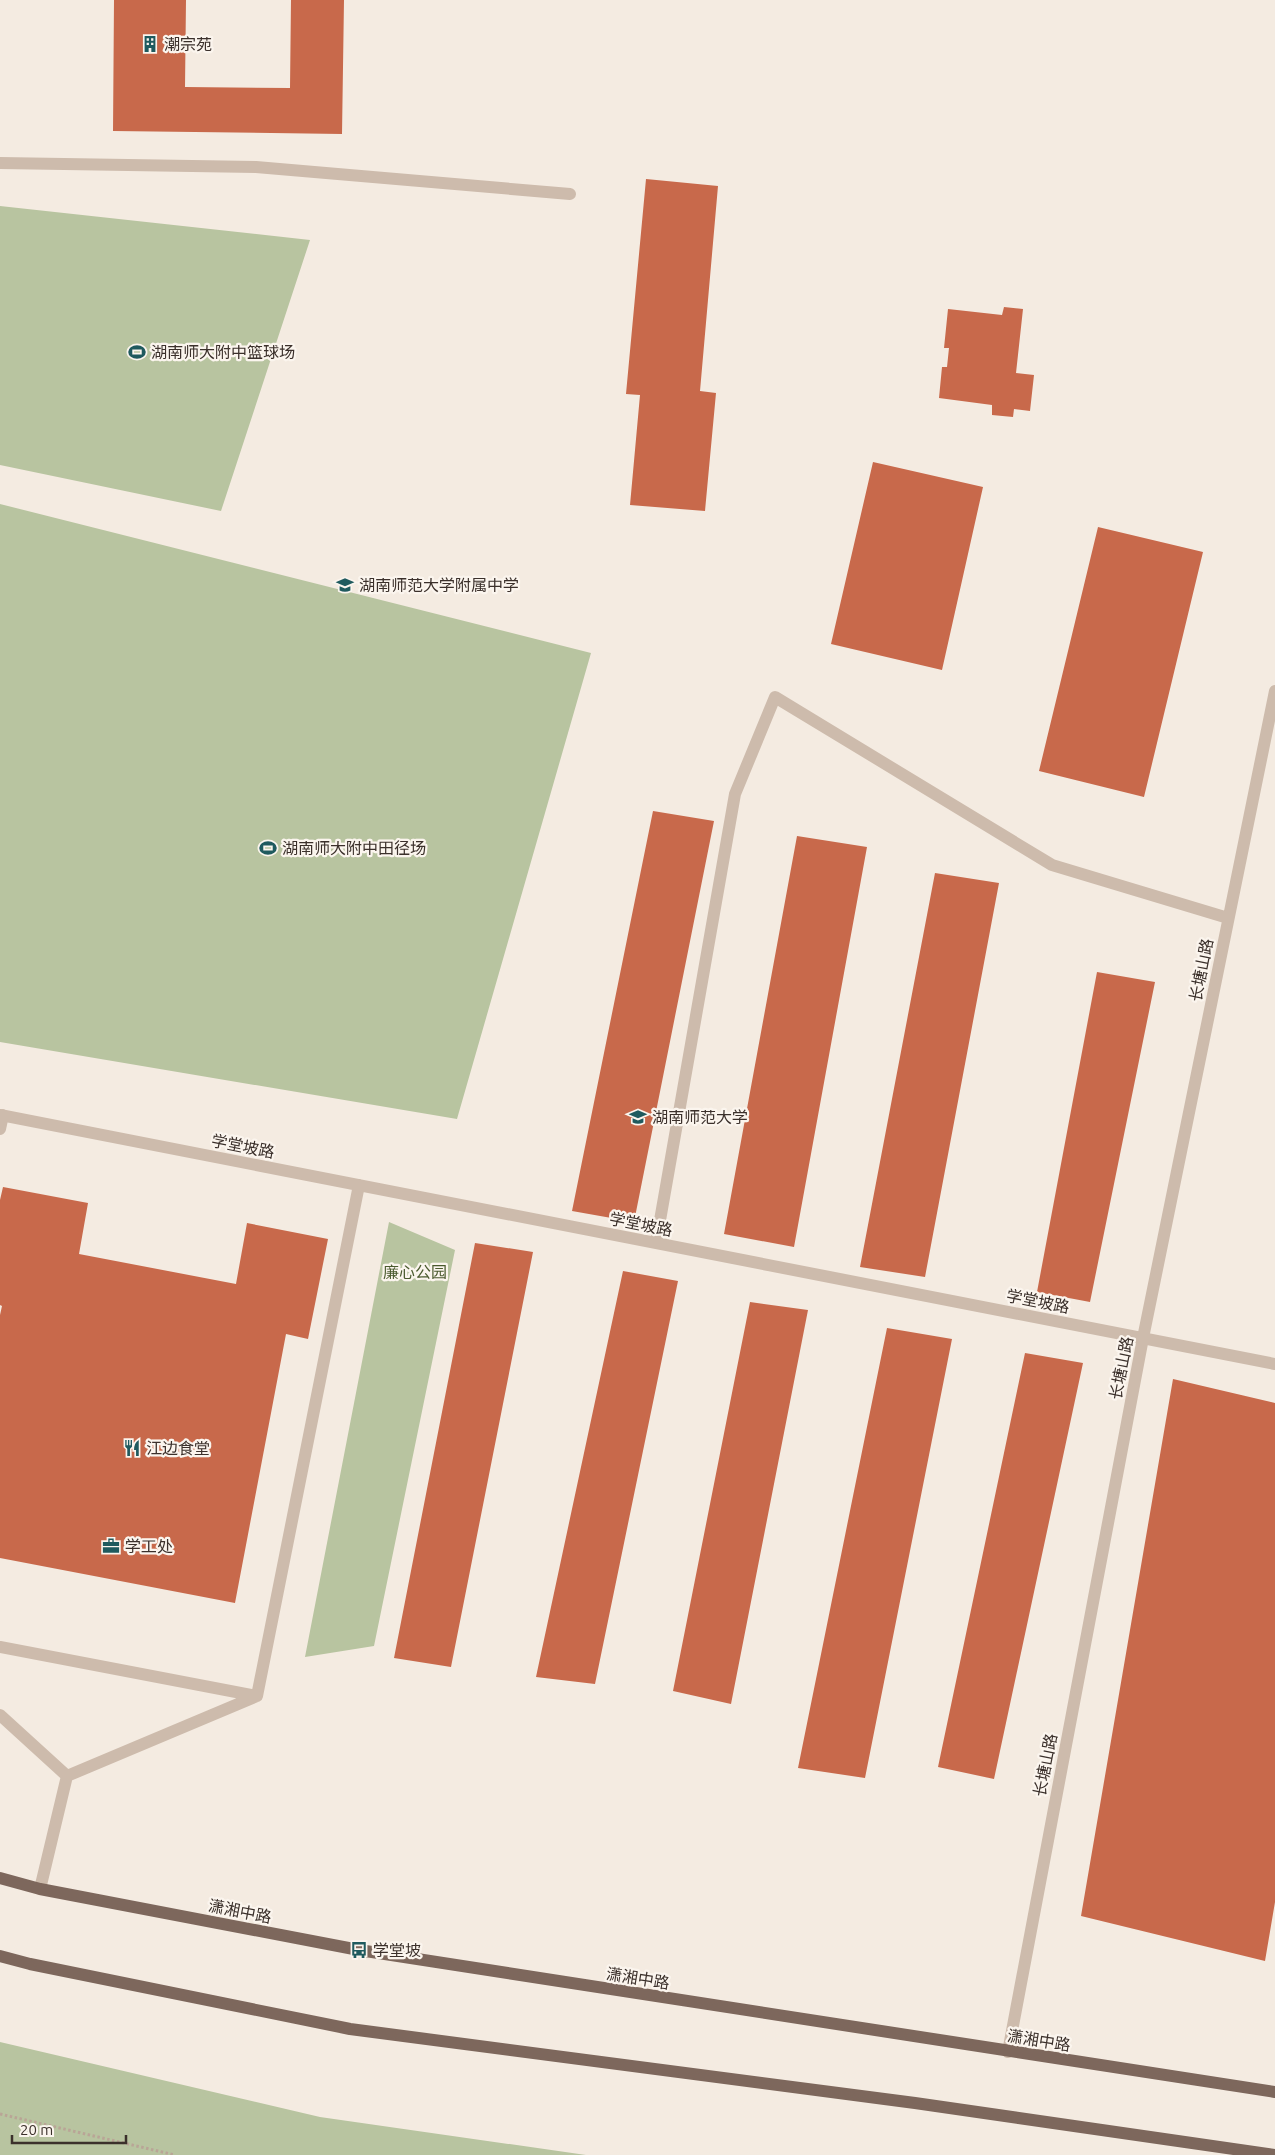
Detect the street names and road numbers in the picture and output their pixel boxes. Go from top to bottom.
street label: 长塘山路 [1186,937,1216,1003]
street label: 学堂坡路 [210,1131,276,1161]
street label: 学堂坡路 [608,1209,674,1239]
street label: 学堂坡路 [1005,1286,1071,1316]
street label: 长塘山路 [1106,1335,1136,1401]
street label: 长塘山路 [1030,1732,1060,1798]
street label: 潇湘中路 [207,1896,273,1926]
street label: 潇湘中路 [605,1964,671,1992]
street label: 潇湘中路 [1006,2026,1072,2054]

